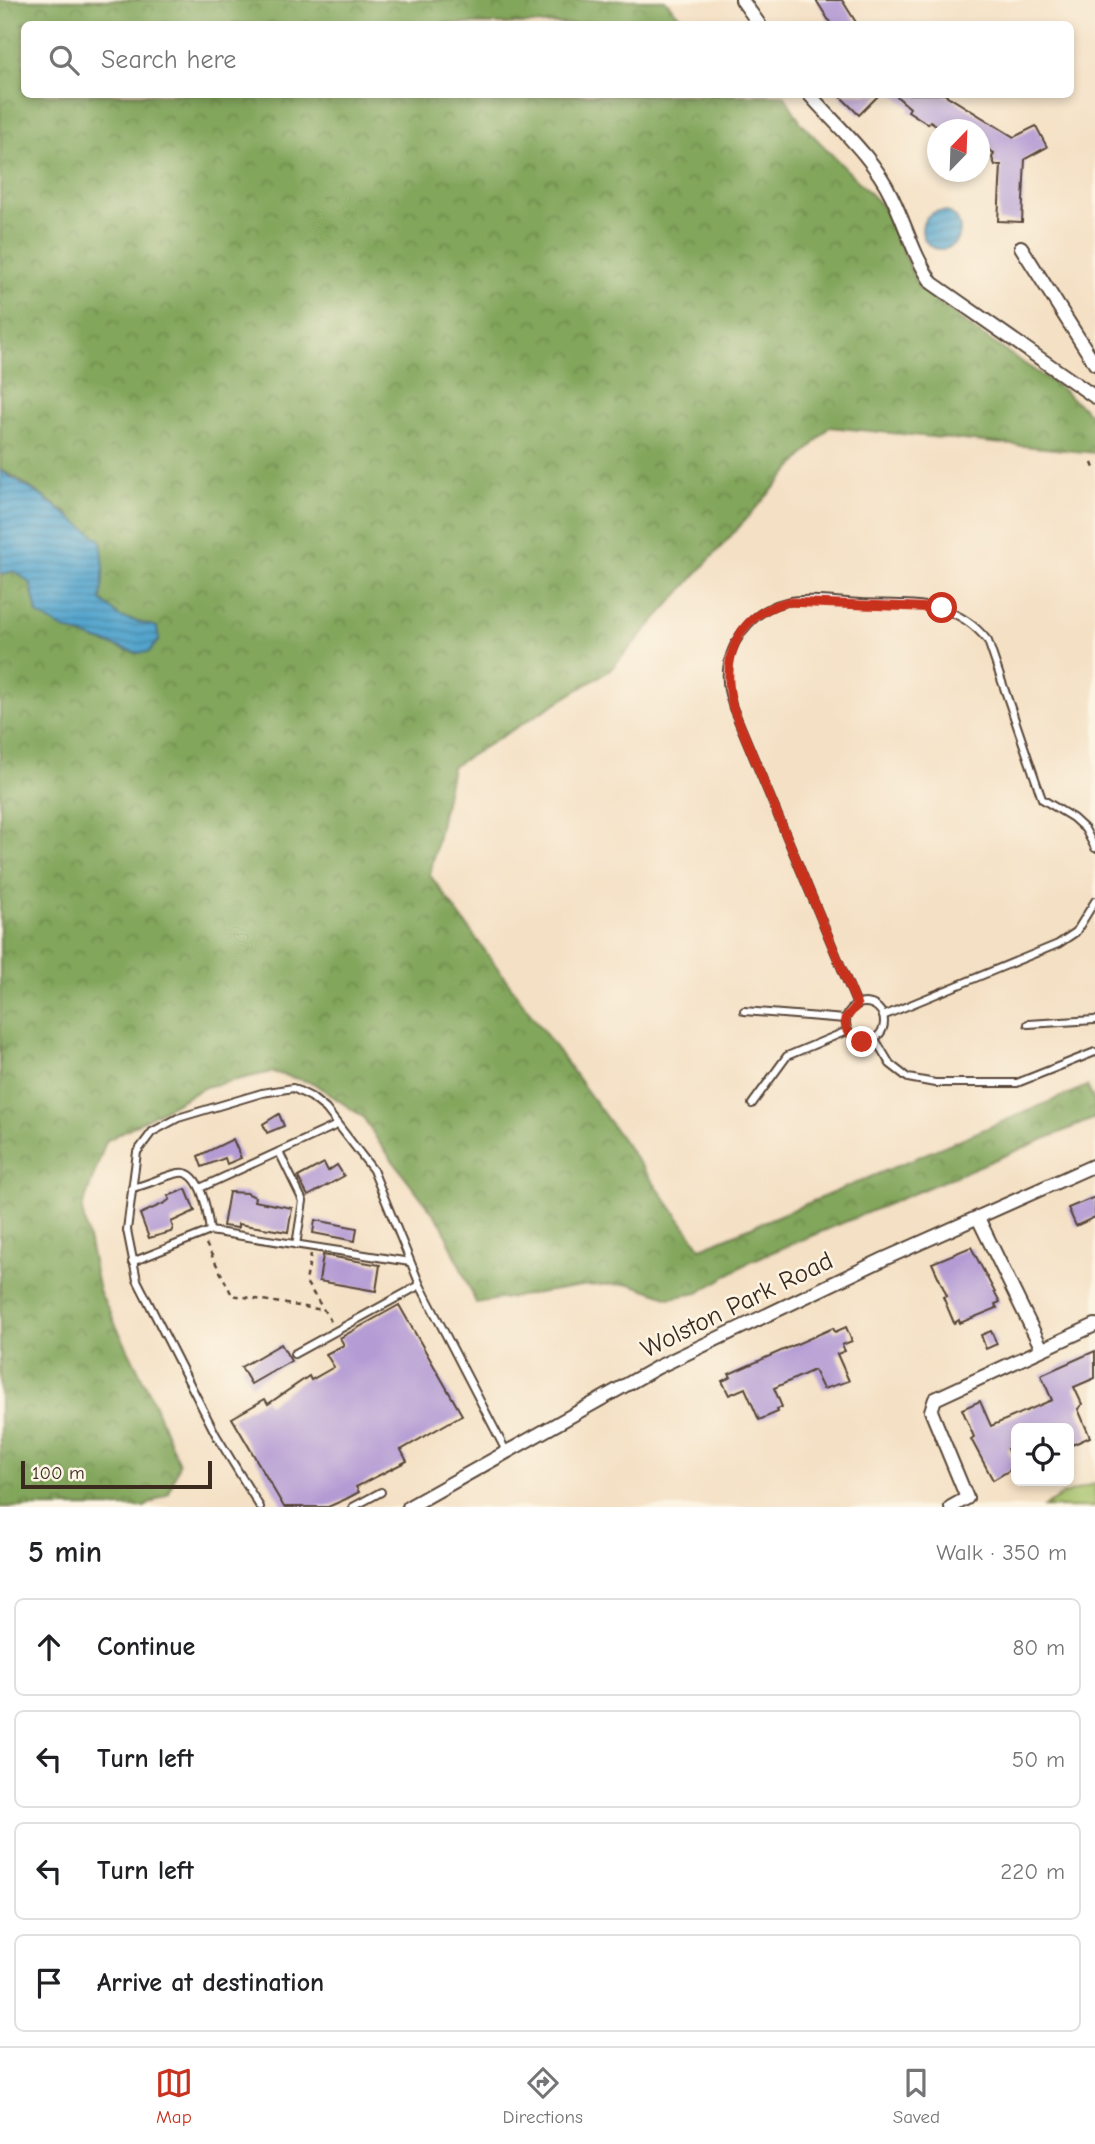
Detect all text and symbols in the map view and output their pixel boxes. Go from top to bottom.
search box [21,21,1074,98]
icon: search [45,41,83,79]
text: Search here [101,45,236,75]
north arrow [927,119,990,182]
route start [926,592,957,623]
route end [846,1026,877,1057]
street label: Wolston Park Road [636,1246,838,1364]
map controls [1011,1423,1074,1486]
button: locate [1011,1423,1074,1486]
scale bar [21,1458,212,1490]
text: 100 m [32,1462,85,1484]
text: 5 min [28,1535,102,1570]
text: Walk · 350 m [936,1539,1067,1566]
icon: ahead [30,1628,68,1666]
text: Continue [97,1632,195,1662]
text: 80 m [1012,1634,1065,1661]
icon: left [30,1740,68,1778]
text: Turn left [97,1744,194,1774]
text: 50 m [1012,1746,1065,1773]
icon: left [30,1852,68,1890]
text: Turn left [97,1856,194,1886]
text: 220 m [1000,1858,1065,1885]
icon: arrive [30,1964,68,2002]
text: Arrive at destination [97,1968,324,1998]
tab: Map [155,2064,193,2128]
tab: Directions [503,2064,583,2128]
tab: Saved [893,2064,940,2128]

